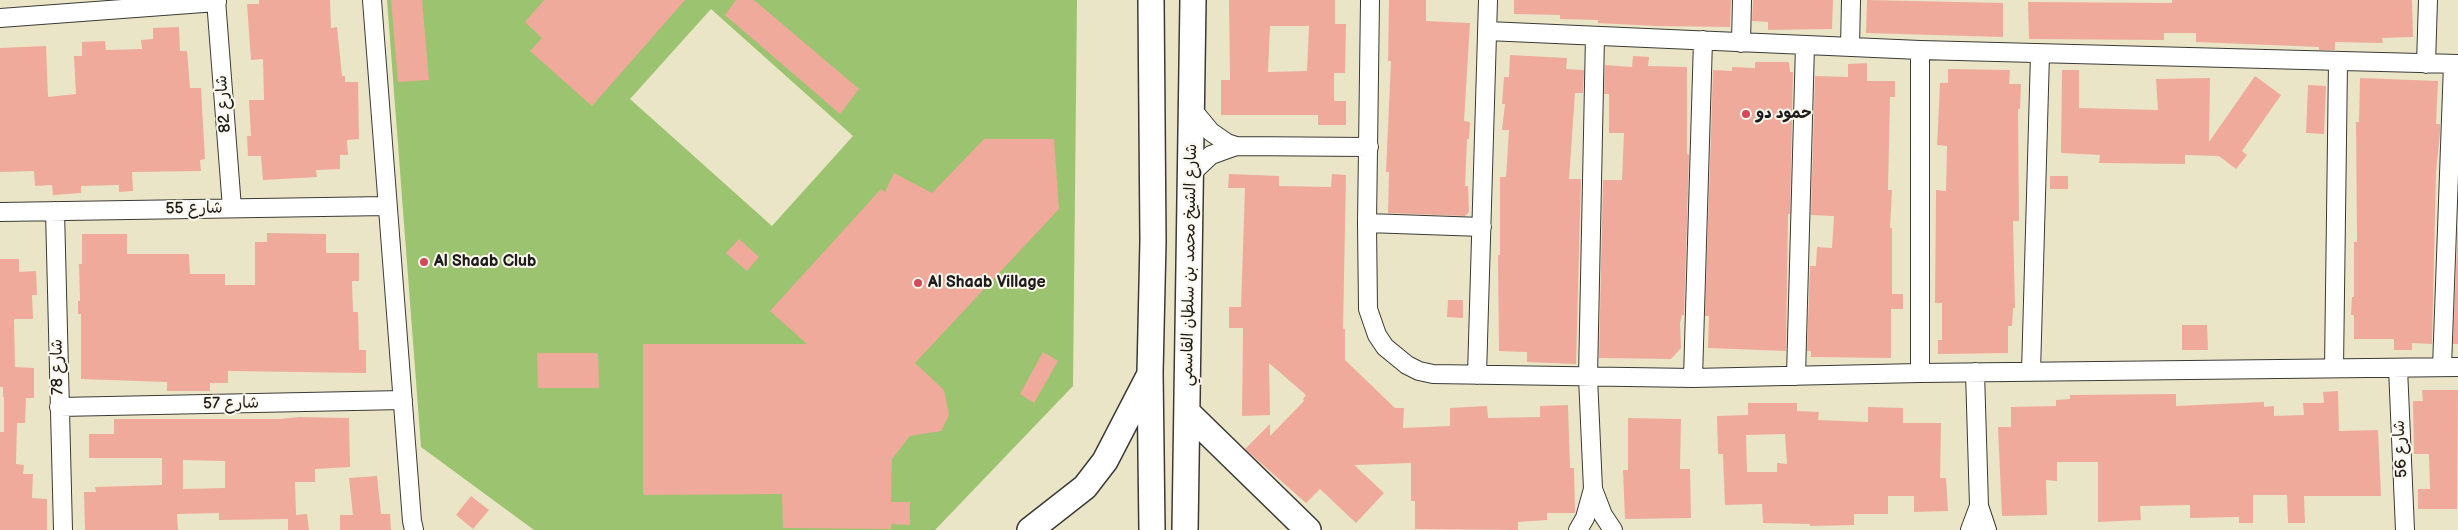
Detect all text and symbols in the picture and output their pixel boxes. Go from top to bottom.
street label: شارع 82 [212,75,236,133]
place label: حمود دو [1756,104,1811,124]
marker: حمود دو [1740,108,1752,120]
street label: شارع الشيخ محمد بن سلطان القاسمي [1178,144,1202,386]
street label: شارع 55 [165,199,223,219]
place label: Al Shaab Club [434,252,536,272]
marker: Al Shaab Club [418,256,430,268]
place label: Al Shaab Village [928,273,1046,293]
marker: Al Shaab Village [912,277,924,289]
street label: شارع 78 [48,339,68,395]
street label: شارع 57 [203,394,259,414]
street label: شارع 56 [2390,420,2412,478]

